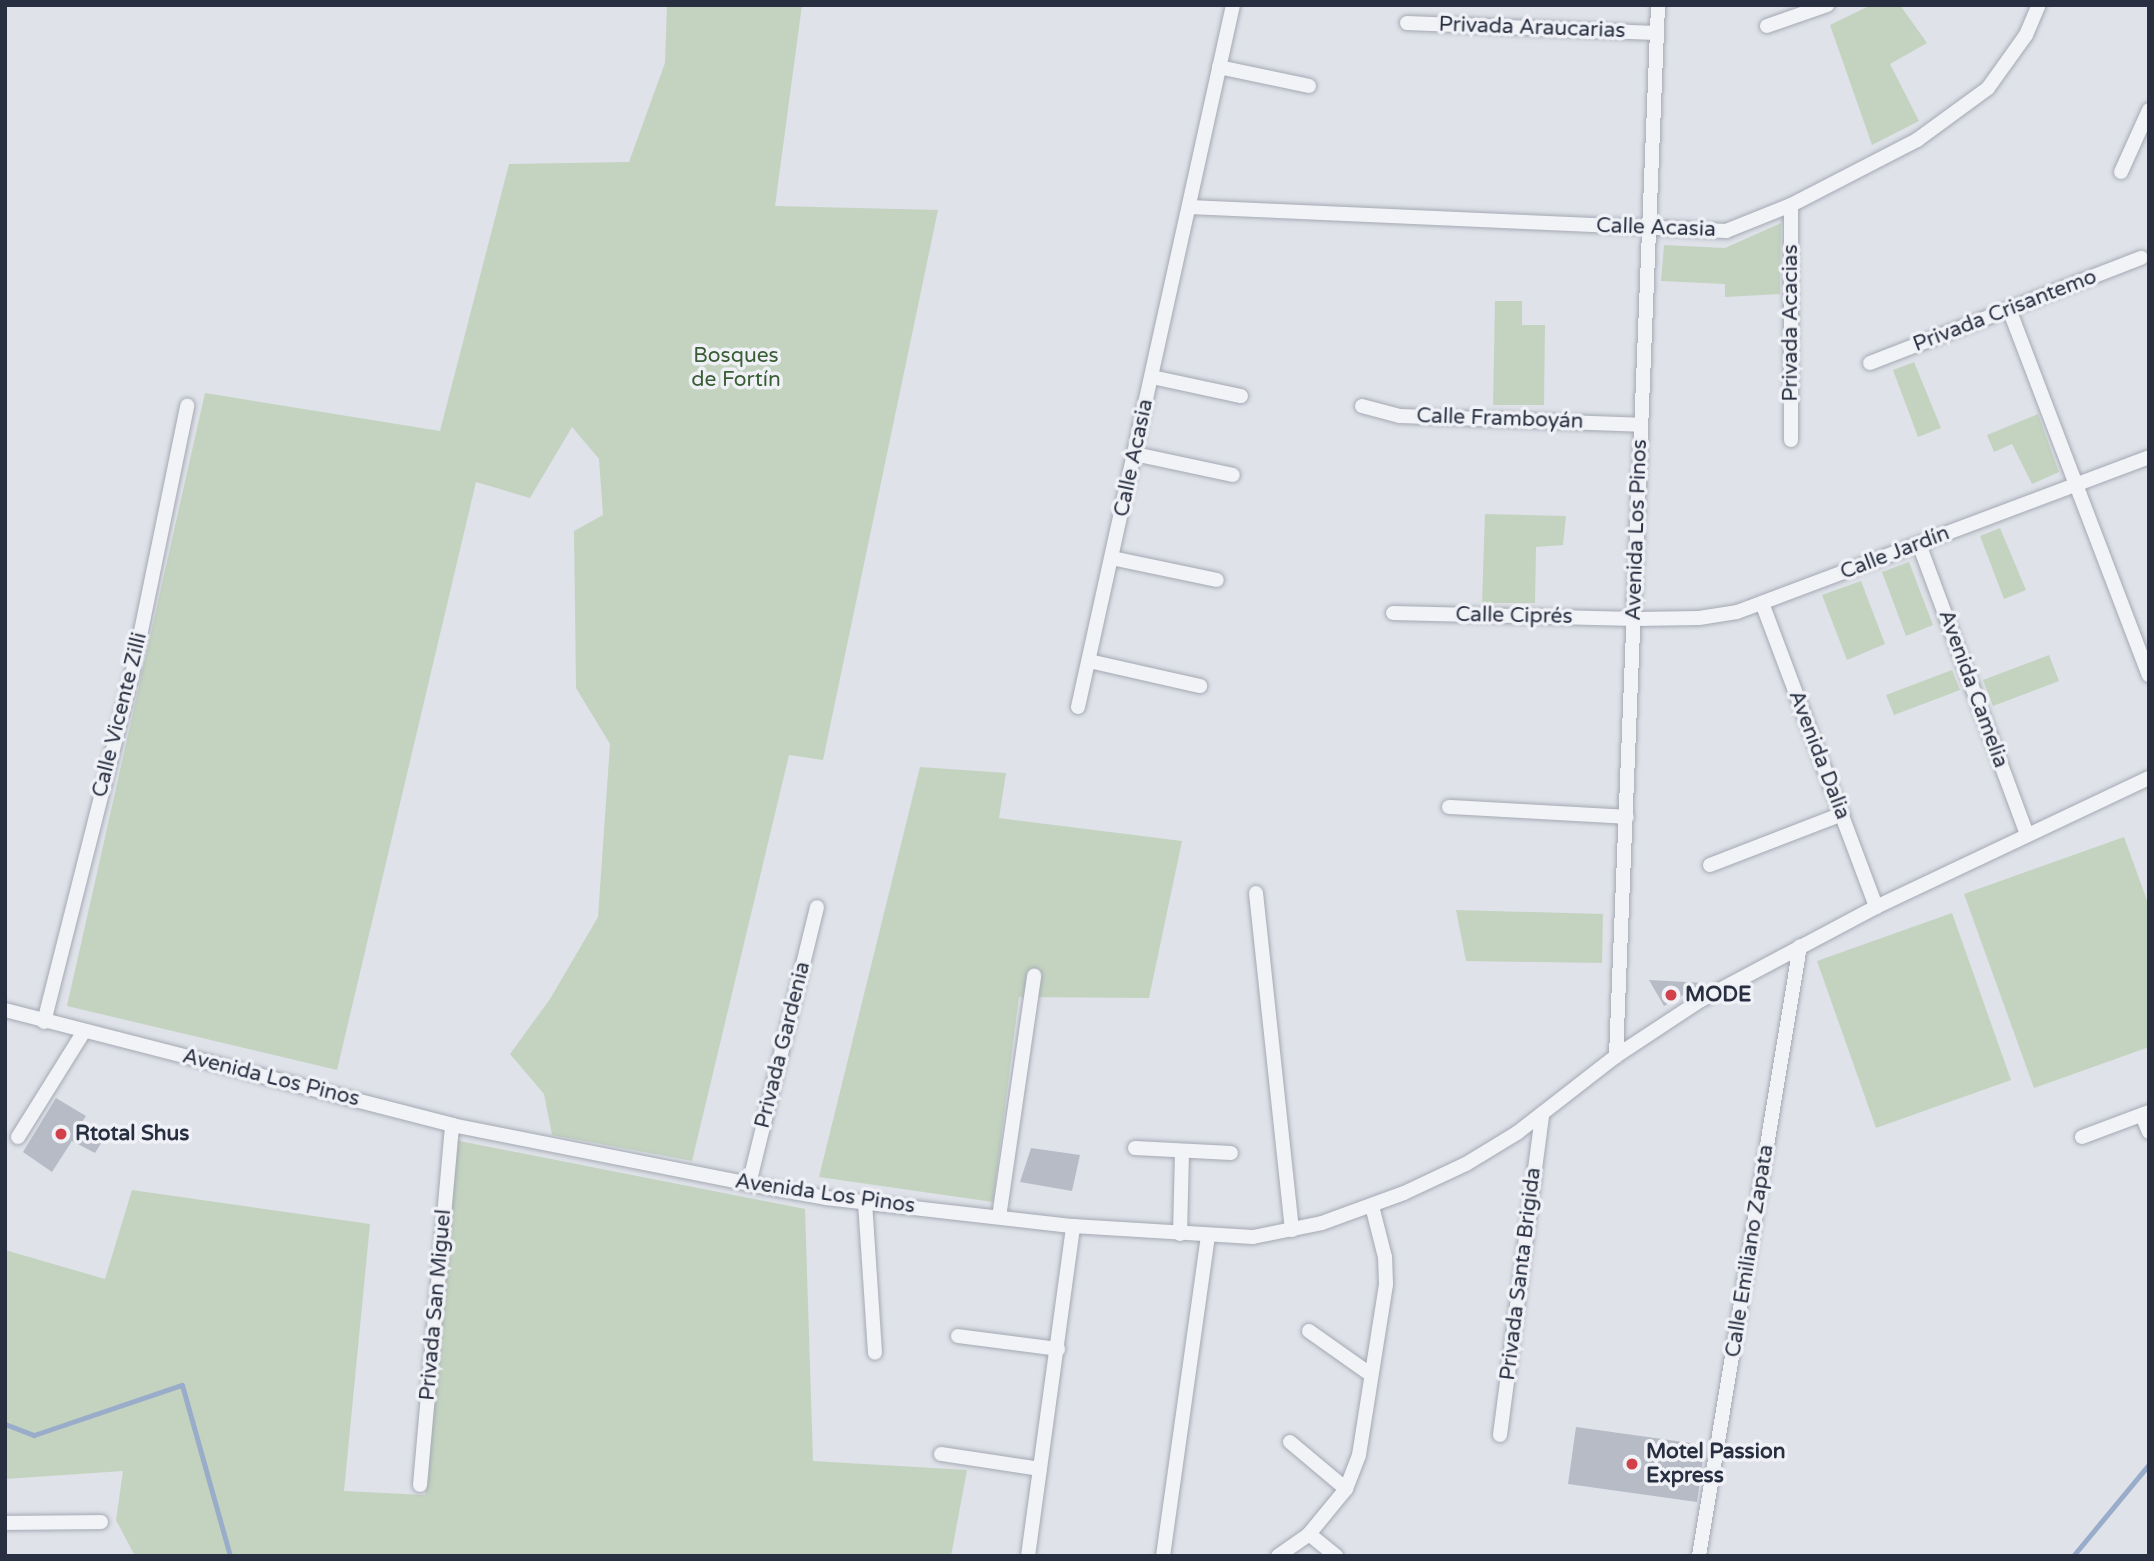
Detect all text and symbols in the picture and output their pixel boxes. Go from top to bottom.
street label: Privada Araucarias [1438,12,1626,44]
street label: Calle Acasia [1596,213,1716,243]
street label: Privada Acacias [1778,244,1804,402]
street label: Privada Crisantemo [1910,264,2100,358]
park label: Bosques de Fortín [691,343,781,393]
street label: Calle Acasia [1109,397,1159,519]
street label: Calle Framboyán [1416,403,1584,435]
street label: Avenida Los Pinos [1621,439,1653,621]
street label: Calle Jardín [1837,521,1953,585]
street label: Calle Ciprés [1455,602,1573,630]
street label: Avenida Camelia [1933,607,2013,771]
street label: Calle Vicente Zilli [87,630,153,800]
street label: Avenida Dalia [1783,687,1855,823]
street label: Privada Gardenia [750,959,816,1131]
place label: MODE [1685,982,1752,1008]
marker: MODE [1663,987,1679,1003]
street label: Avenida Los Pinos [180,1044,362,1112]
place label: Rtotal Shus [75,1121,189,1147]
marker: Rtotal Shus [53,1126,69,1142]
street label: Calle Emiliano Zapata [1721,1143,1779,1359]
street label: Privada Santa Brigida [1495,1166,1547,1382]
street label: Avenida Los Pinos [733,1169,917,1219]
street label: Privada San Miguel [415,1208,457,1402]
place label: Motel Passion Express [1646,1439,1785,1489]
marker: Motel Passion Express [1624,1456,1640,1472]

